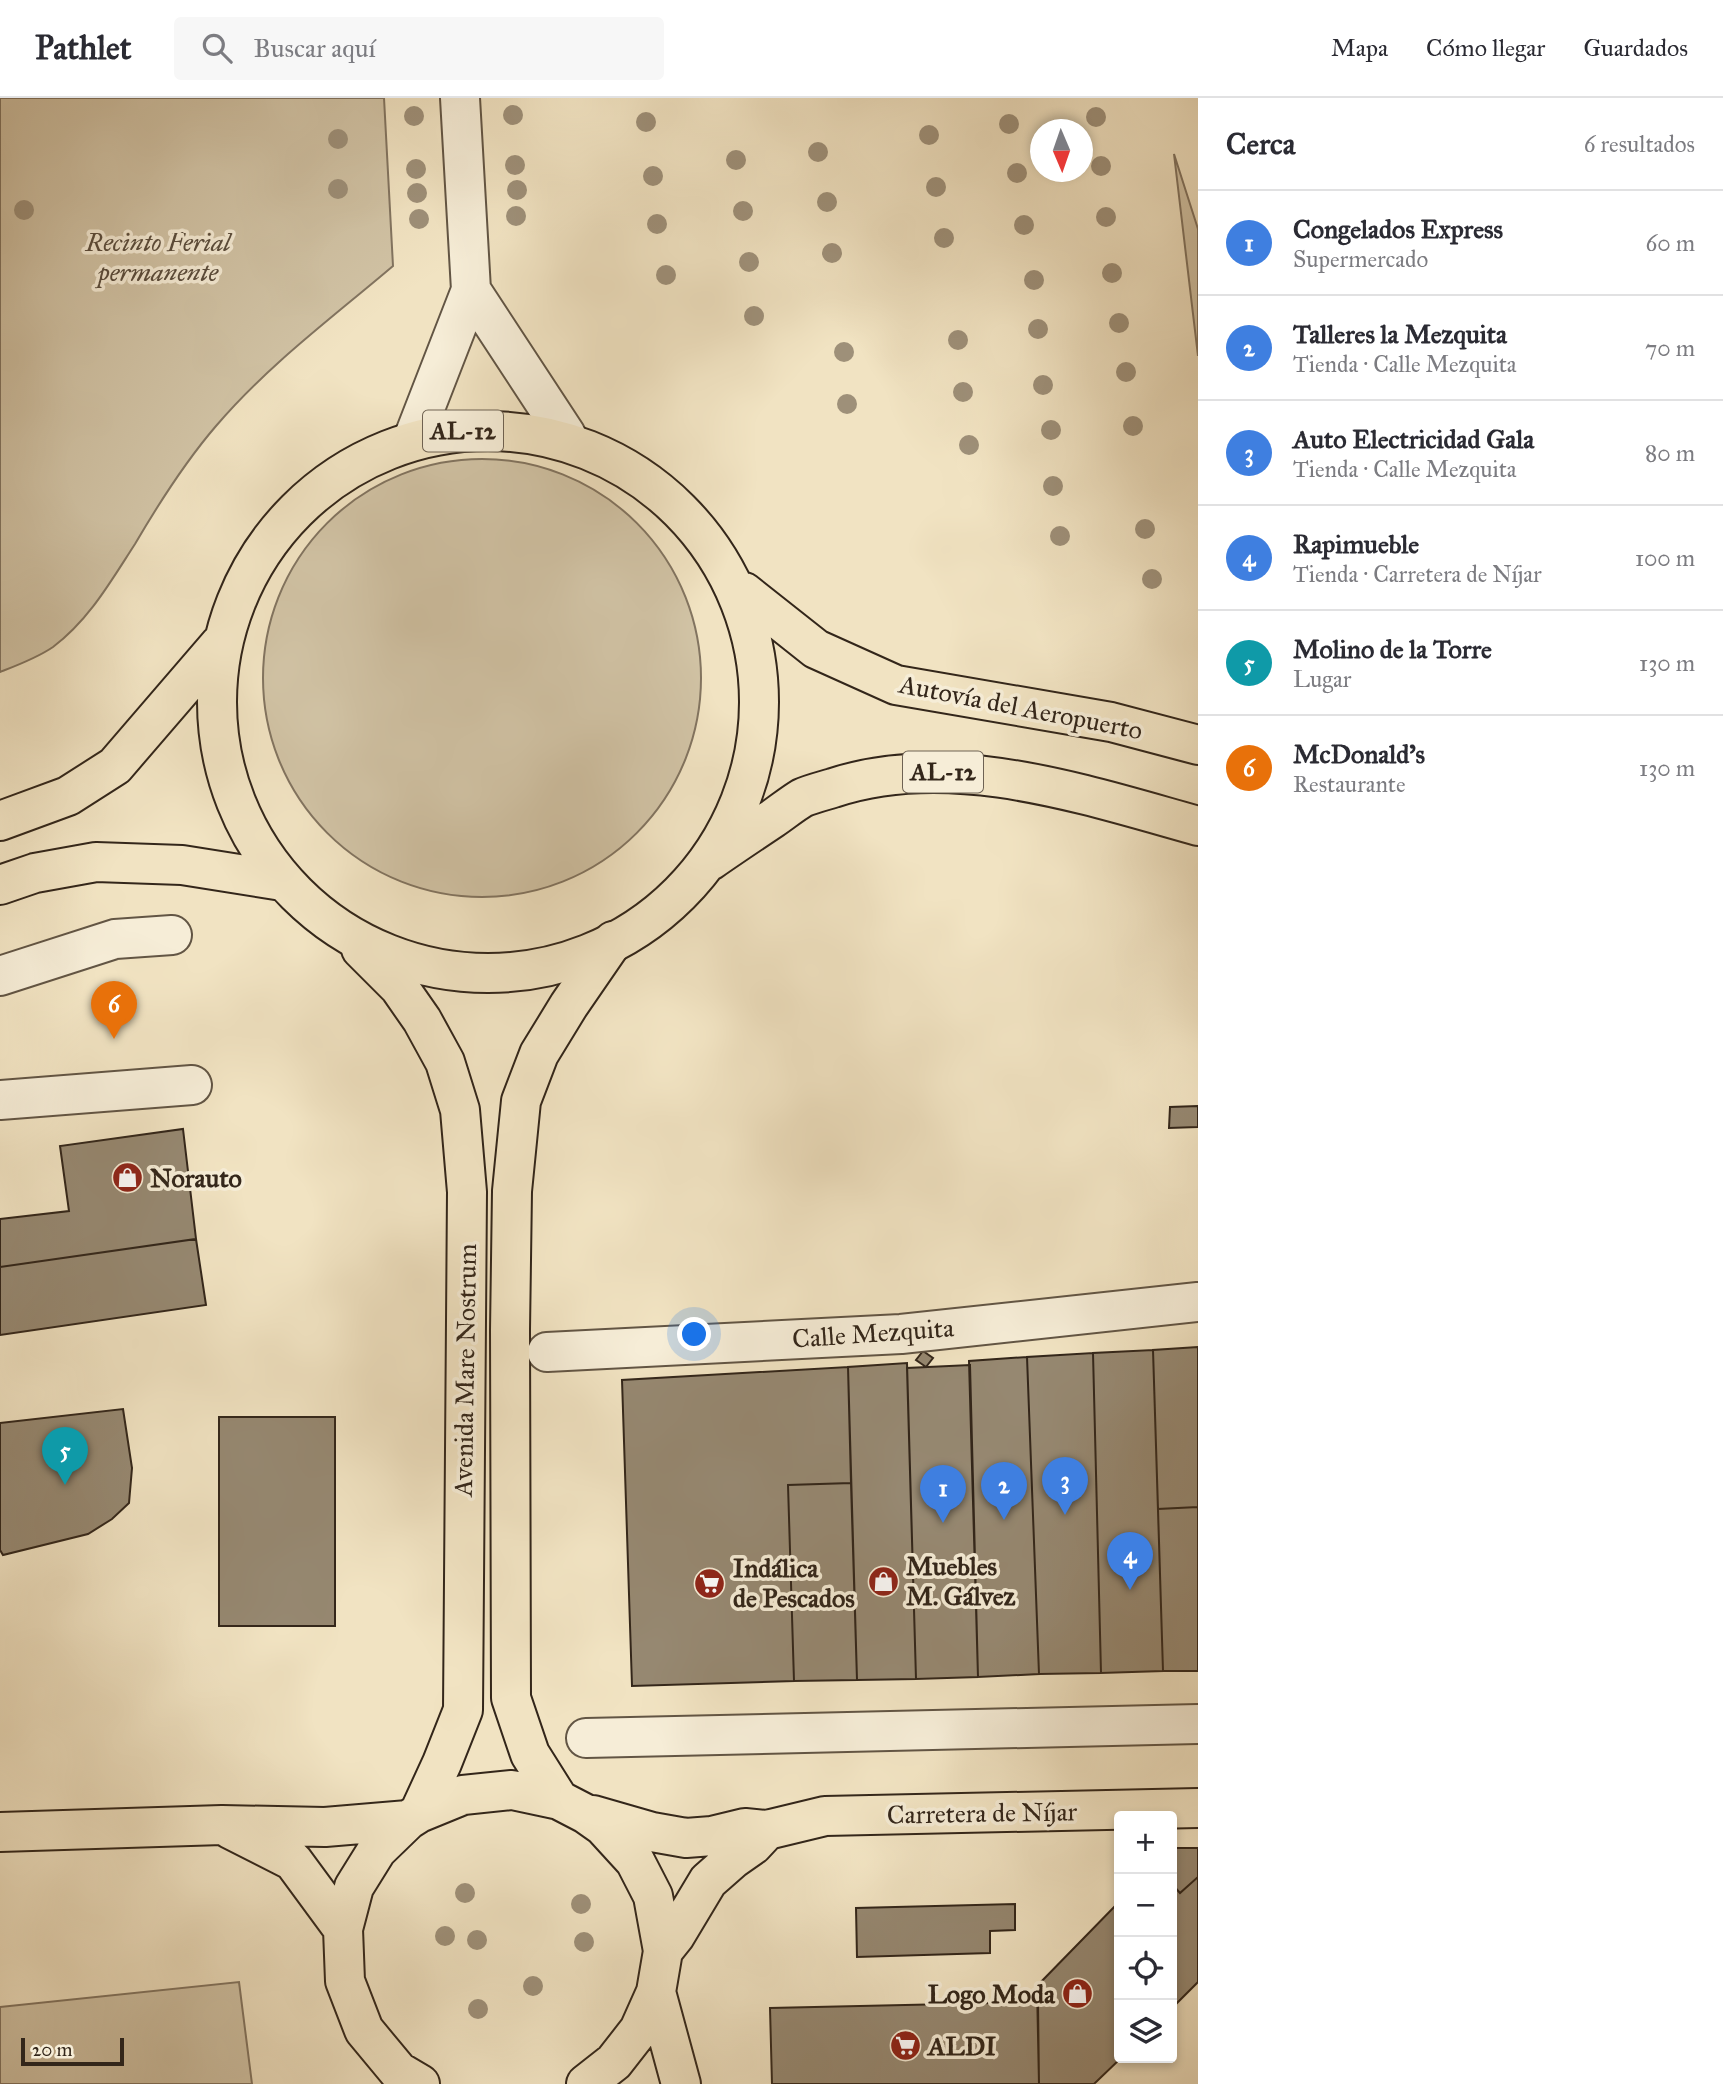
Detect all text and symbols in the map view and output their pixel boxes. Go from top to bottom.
search box [174,17,664,80]
text: Pathlet [35,28,132,68]
icon: search [198,29,236,67]
text: Buscar aquí [254,32,376,64]
text: Mapa [1331,33,1388,63]
text: Cómo llegar [1426,33,1545,63]
text: Guardados [1583,33,1688,63]
north arrow [1030,119,1093,182]
text: Cerca [1226,126,1295,162]
text: 6 resultados [1584,130,1695,158]
text: Congelados Express [1293,213,1503,245]
park label: Recinto Ferial permanente [85,226,233,289]
text: 1 [1244,229,1254,257]
text: 60 m [1646,229,1695,257]
text: Supermercado [1293,245,1428,273]
text: Talleres la Mezquita [1293,318,1507,350]
text: 2 [1243,334,1255,362]
text: 70 m [1645,334,1695,362]
text: Tienda · Calle Mezquita [1293,350,1517,378]
road number: AL-12 [423,410,503,452]
text: Auto Electricidad Gala [1293,423,1534,455]
text: 3 [1244,439,1254,467]
text: 80 m [1645,439,1695,467]
text: Tienda · Calle Mezquita [1293,455,1517,483]
text: Rapimueble [1293,528,1419,560]
text: 4 [1243,544,1255,572]
text: 100 m [1635,544,1695,572]
text: Tienda · Carretera de Níjar [1293,560,1542,588]
text: Molino de la Torre [1293,633,1492,665]
text: 5 [1244,649,1254,677]
text: 130 m [1639,649,1695,677]
text: Lugar [1293,665,1351,693]
street label: Autovía del Aeropuerto [896,668,1145,746]
text: McDonald's [1293,738,1425,770]
road number: AL-12 [903,752,983,792]
text: 6 [1243,754,1255,782]
text: 130 m [1639,754,1695,782]
text: Restaurante [1293,770,1406,798]
pin: 6 [91,981,137,1039]
shop icon: Norauto [110,1161,144,1195]
place label: Norauto [150,1162,242,1194]
street label: Avenida Mare Nostrum [447,1243,483,1498]
street label: Calle Mezquita [791,1311,955,1355]
your location [677,1317,711,1351]
pin: 5 [42,1427,88,1485]
pin: 3 [1042,1457,1088,1515]
pin: 2 [981,1462,1027,1520]
pin: 1 [920,1465,966,1523]
pin: 4 [1107,1532,1153,1590]
place label: Muebles M. Gálvez [906,1550,1016,1612]
place label: Indálica de Pescados [733,1552,855,1614]
shop icon: Muebles M. Gálvez [866,1564,900,1598]
supermarket icon: Indálica de Pescados [693,1566,727,1600]
street label: Carretera de Níjar [887,1795,1078,1831]
map controls [1114,1811,1177,2063]
button: + [1114,1811,1177,1874]
button: − [1114,1874,1177,1937]
button: locate [1114,1937,1177,2000]
shop icon: Logo Moda [1061,1977,1095,2011]
place label: Logo Moda [928,1978,1056,2011]
button: layers [1114,2000,1177,2063]
supermarket icon: ALDI [888,2029,922,2063]
place label: ALDI [926,2030,996,2062]
scale bar [21,2035,124,2067]
text: 20 m [32,2038,73,2061]

